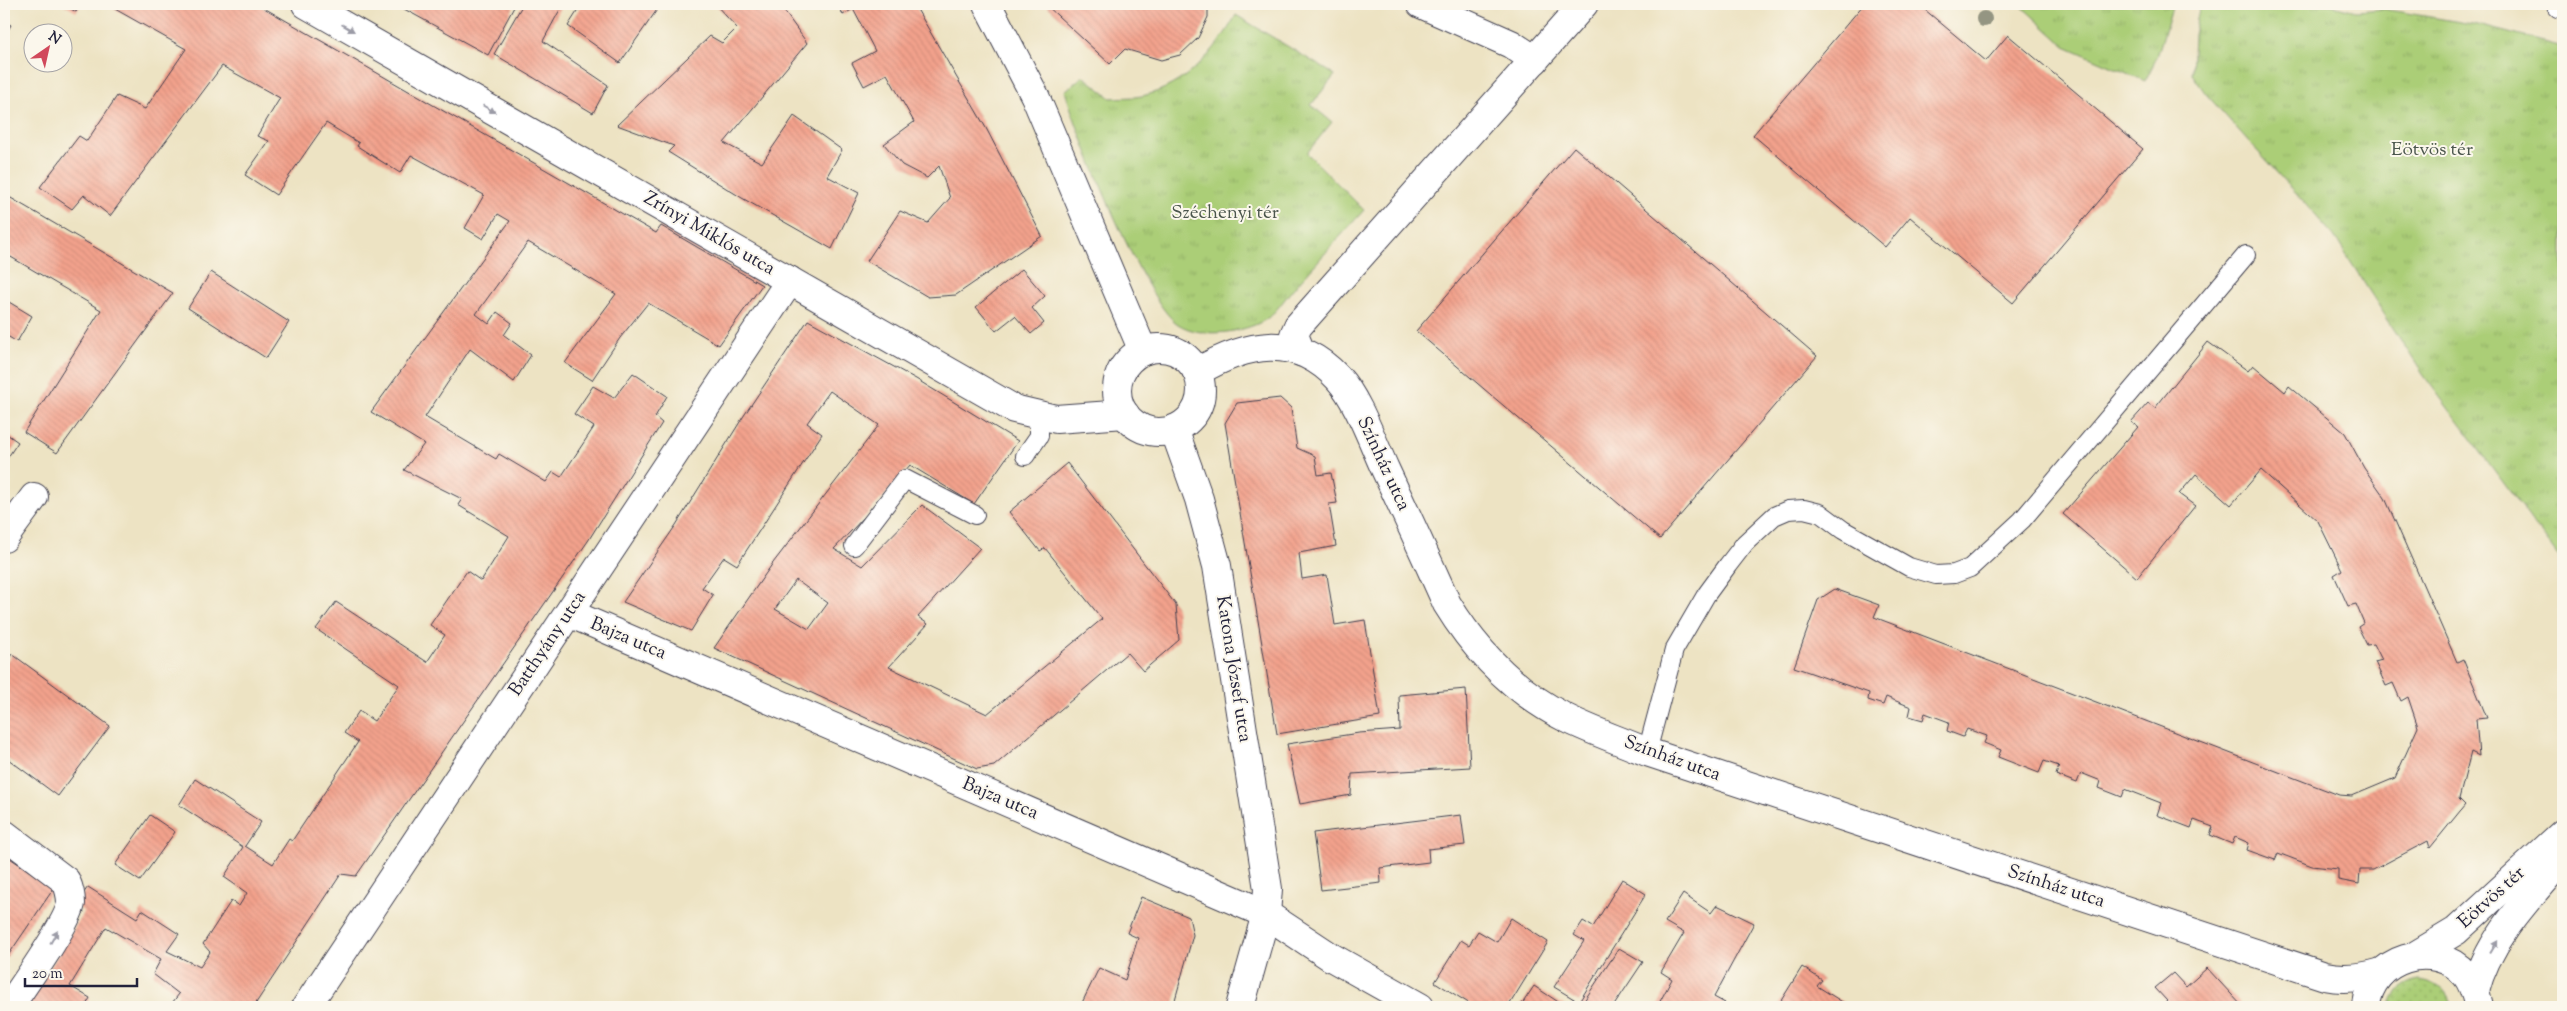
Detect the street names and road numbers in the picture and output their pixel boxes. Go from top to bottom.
street label: Zrínyi Miklós utca [638,185,780,283]
street label: Színház utca [1349,412,1417,516]
street label: Batthyány utca [503,586,593,702]
street label: Katona József utca [1208,594,1258,744]
street label: Bajza utca [586,611,671,667]
street label: Színház utca [1620,729,1724,789]
street label: Bajza utca [958,771,1043,827]
street label: Színház utca [2004,859,2108,916]
street label: Eötvös tér [2452,861,2532,935]

